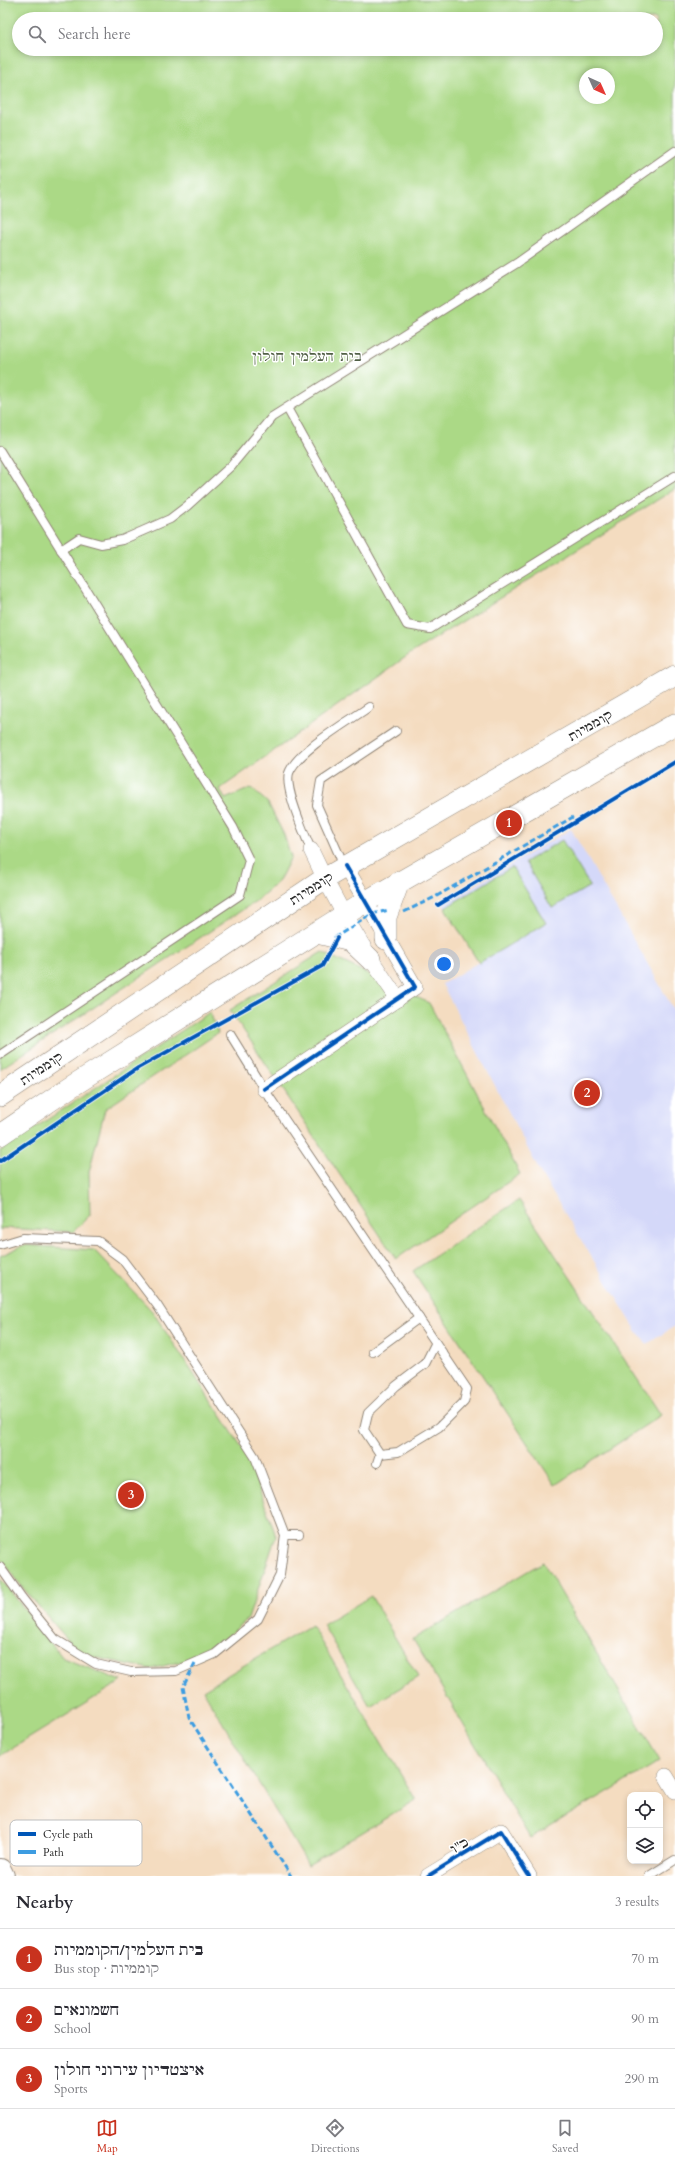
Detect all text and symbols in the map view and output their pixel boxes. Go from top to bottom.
search box [12,12,663,56]
icon: search [26,23,48,45]
text: Search here [58,24,131,44]
north arrow [579,68,615,104]
park label: בית העלמין חולון [252,348,362,366]
street label: קוממיות [565,706,616,746]
pin: 1 [496,808,522,838]
street label: קוממיות [286,868,337,910]
your location [434,954,454,974]
street label: קוממיות [16,1048,67,1090]
pin: 2 [574,1078,600,1108]
pin: 3 [118,1480,144,1510]
map controls [627,1792,663,1864]
button: locate [627,1792,663,1828]
legend [10,1820,142,1866]
text: Cycle path [43,1827,93,1842]
button: layers [627,1828,663,1864]
street label: כ"ו [447,1833,472,1858]
text: Path [43,1845,64,1860]
text: Nearby [16,1891,73,1914]
text: 3 results [615,1893,659,1911]
text: בית העלמין/הקוממיות [54,1940,204,1960]
text: 1 [26,1950,32,1968]
text: 70 m [631,1950,659,1968]
text: Bus stop · קוממיות [54,1960,159,1978]
text: חשמונאים [54,2000,119,2020]
text: 2 [26,2010,32,2028]
text: 90 m [631,2010,659,2028]
text: School [54,2020,91,2038]
text: איצטדיון עירוני חולון [54,2060,204,2080]
text: 3 [26,2070,32,2088]
text: 290 m [625,2070,659,2088]
text: Sports [54,2080,88,2098]
tab: Map [96,2117,118,2156]
tab: Directions [311,2117,359,2156]
tab: Saved [552,2117,579,2156]

